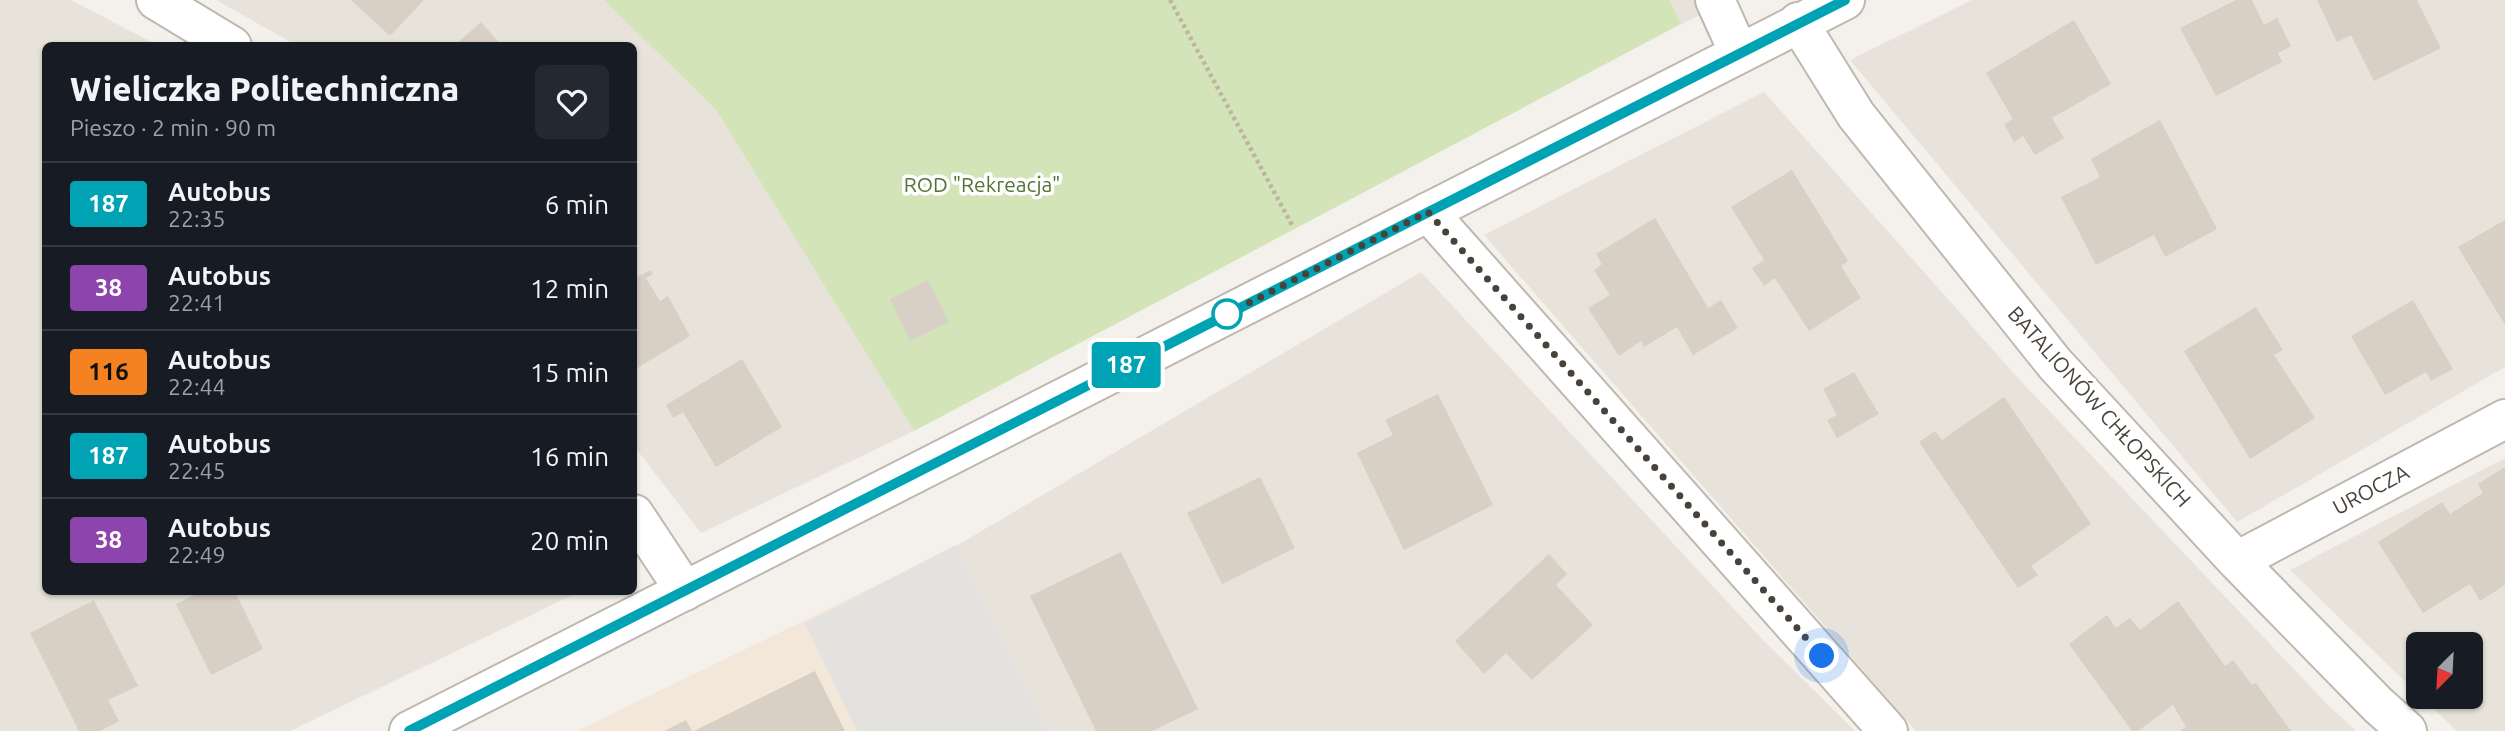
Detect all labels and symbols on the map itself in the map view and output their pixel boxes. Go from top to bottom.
park label: ROD "Rekreacja" [904,172,1060,196]
unlabelled marker [1212,299,1242,329]
street label: BATALIONÓW CHŁOPSKICH [2003,301,2196,511]
line badge: 187 [1086,342,1166,388]
street label: UROCZA [2328,459,2413,519]
north arrow [2406,632,2483,709]
your location [1804,638,1839,673]

